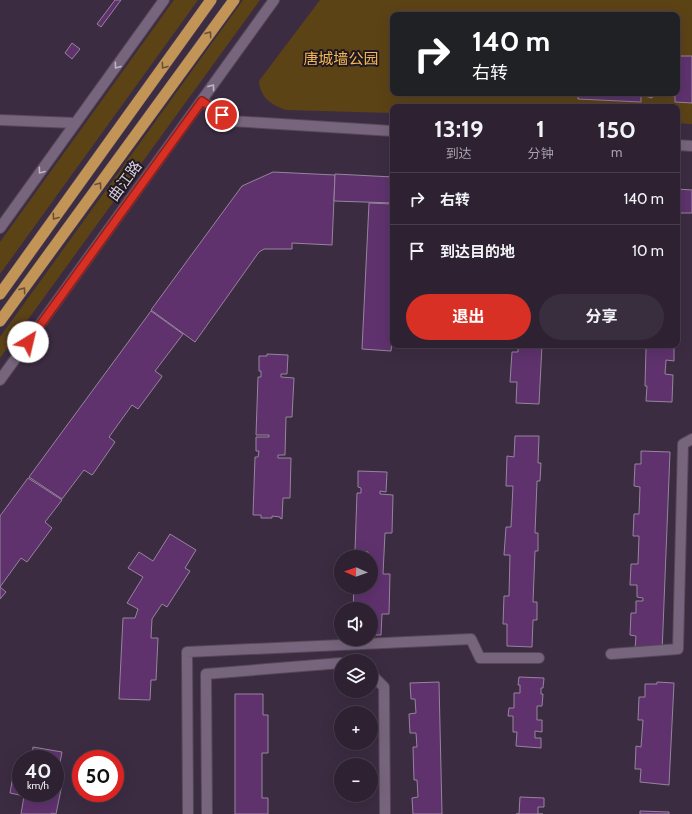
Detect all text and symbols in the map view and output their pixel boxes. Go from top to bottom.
text: 140 m [472,24,550,58]
icon: right [406,28,458,80]
one-way arrow [204,32,211,39]
park label: 唐城墙公园 [303,50,379,68]
one-way arrow [114,61,121,68]
one-way arrow [162,61,169,68]
text: 右转 [472,62,508,84]
one-way arrow [207,84,215,91]
pin [205,98,239,132]
icon: arrive [211,104,233,126]
text: 13:19 [434,114,483,143]
text: 1 [536,114,545,143]
text: 150 [597,115,636,144]
text: m [611,144,622,160]
text: 到达 [446,145,472,161]
text: 分钟 [527,145,553,161]
street label: 曲江路 [104,158,146,204]
one-way arrow [38,167,46,174]
one-way arrow [94,182,101,189]
icon: right [406,188,428,210]
text: 140 m [623,190,664,208]
text: 右转 [440,191,470,209]
one-way arrow [53,212,60,219]
icon: arrive [406,240,428,262]
text: 10 m [632,242,664,260]
text: 到达目的地 [440,243,515,261]
one-way arrow [18,287,26,294]
button: 退出 [406,294,531,340]
button: 分享 [539,294,664,340]
position arrow [7,321,49,363]
north arrow [334,550,378,594]
map controls [334,550,378,802]
button: sound [334,602,378,646]
button: layers [334,654,378,698]
button: + [334,706,378,750]
speed limit sign: 50 [72,750,124,802]
button: − [334,758,378,802]
text: 40 [25,759,51,783]
text: km/h [27,779,49,792]

